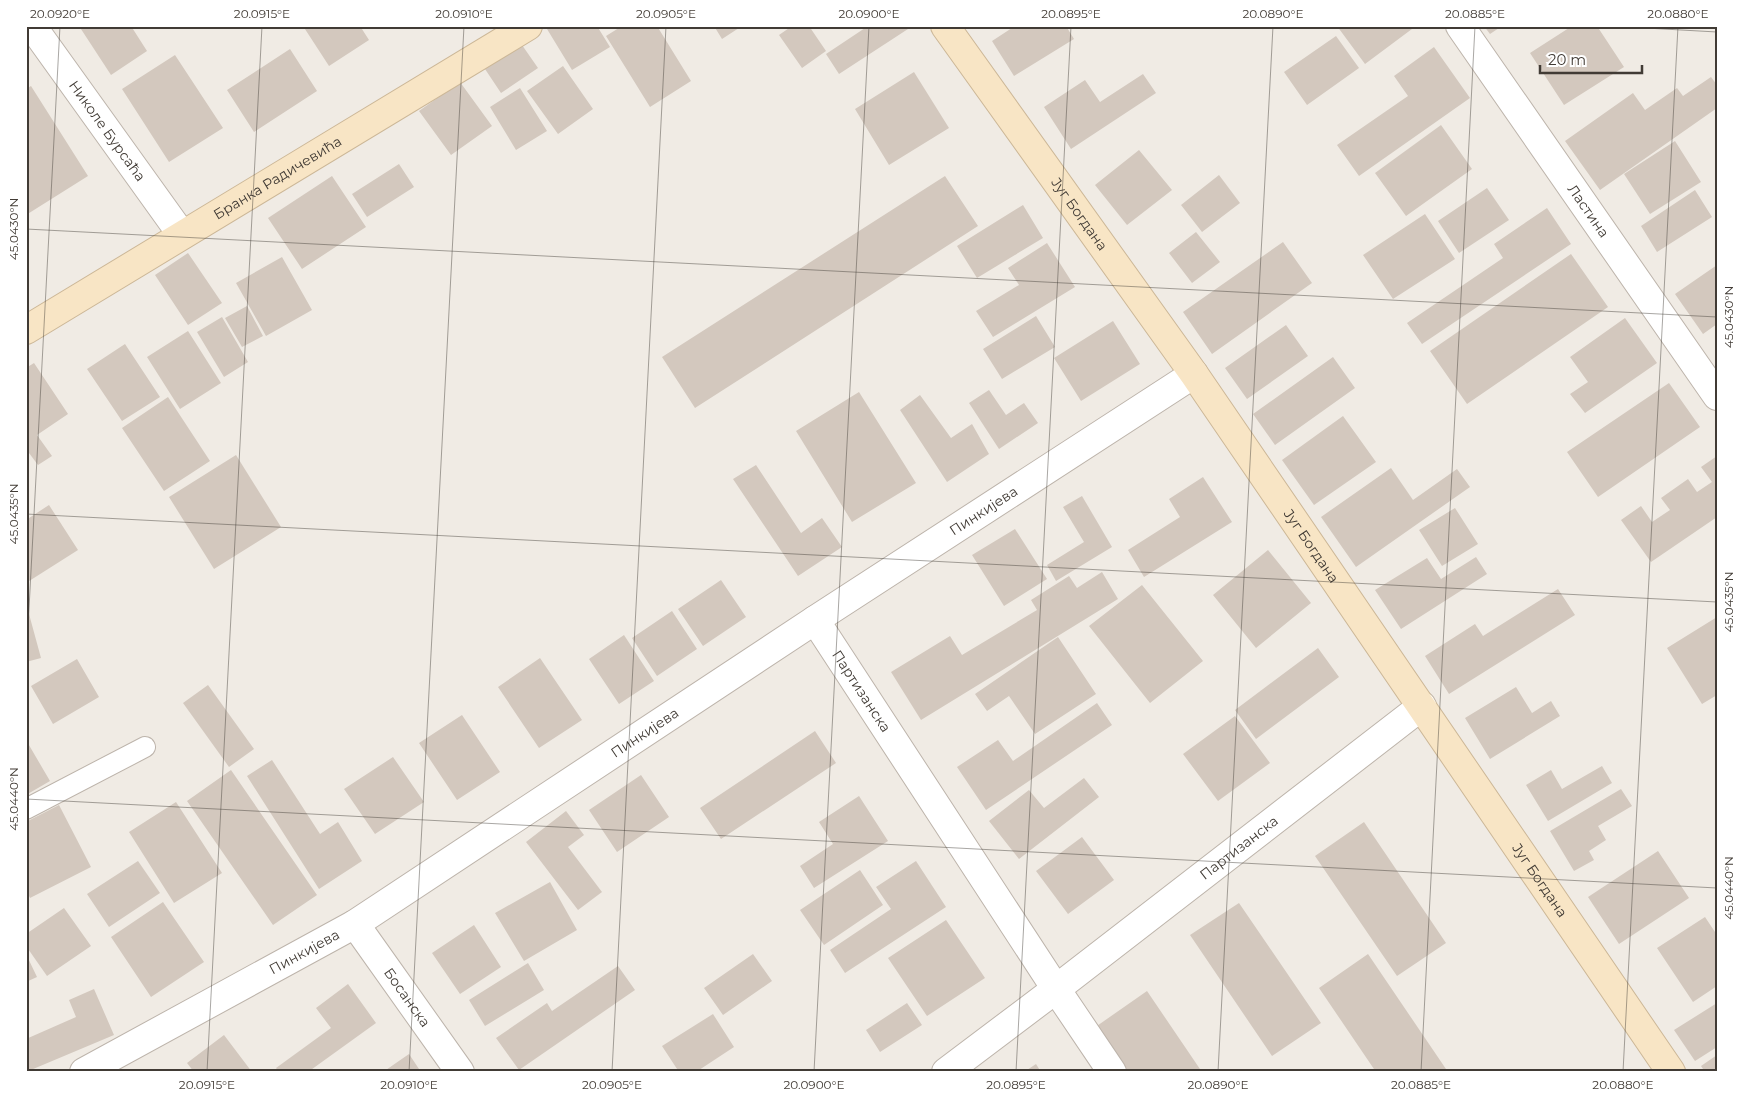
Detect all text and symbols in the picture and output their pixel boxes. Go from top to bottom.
text: 20.0920°E [30,6,90,21]
text: 20.0915°E [234,6,290,21]
text: 20.0910°E [435,6,493,21]
text: 20.0905°E [636,6,696,21]
text: 20.0900°E [838,6,900,21]
text: 20.0895°E [1041,6,1101,21]
text: 20.0890°E [1243,6,1303,21]
text: 20.0885°E [1445,6,1505,21]
text: 20.0880°E [1647,6,1709,21]
scale bar [1540,42,1643,74]
text: 20 m [1548,50,1586,69]
street label: Николе Бурсаћа [65,77,150,185]
street label: Бранка Радичевића [210,132,345,223]
street label: Југ Богдана [1047,174,1112,254]
street label: Ластина [1564,181,1613,241]
text: 45.0430°N [6,198,21,260]
text: 45.0430°N [1721,286,1736,348]
street label: Пинкијева [946,482,1021,539]
text: 45.0435°N [6,484,21,544]
street label: Југ Богдана [1280,505,1343,586]
text: 45.0435°N [1721,572,1736,632]
street label: Партизанска [828,647,895,736]
street label: Пинкијева [607,704,682,761]
text: 45.0440°N [6,767,21,831]
street label: Партизанска [1196,812,1282,884]
street label: Југ Богдана [1508,840,1572,921]
text: 45.0440°N [1721,856,1736,920]
street label: Пинкијева [266,925,343,978]
street label: Босанска [380,964,434,1031]
text: 20.0915°E [179,1077,235,1092]
text: 20.0910°E [380,1077,438,1092]
text: 20.0905°E [582,1077,642,1092]
text: 20.0900°E [783,1077,845,1092]
text: 20.0895°E [986,1077,1046,1092]
text: 20.0890°E [1188,1077,1248,1092]
text: 20.0885°E [1391,1077,1451,1092]
text: 20.0880°E [1592,1077,1654,1092]

